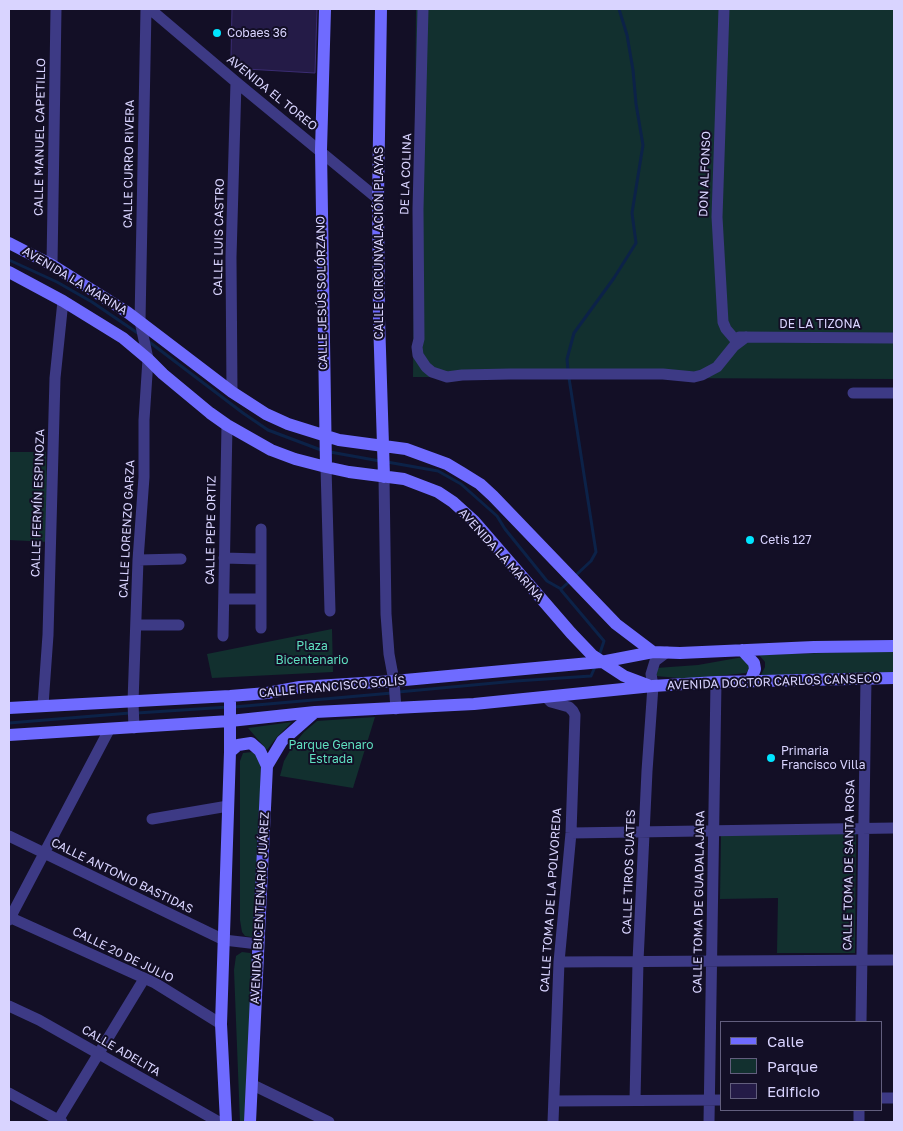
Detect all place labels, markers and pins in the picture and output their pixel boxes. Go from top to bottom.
place label: Cobaes 36 [227,26,287,40]
marker: Cobaes 36 [211,27,223,39]
place label: Cetis 127 [760,533,812,547]
marker: Cetis 127 [744,534,756,546]
place label: Primaria Francisco Villa [781,744,865,772]
marker: Primaria Francisco Villa [765,752,777,764]

